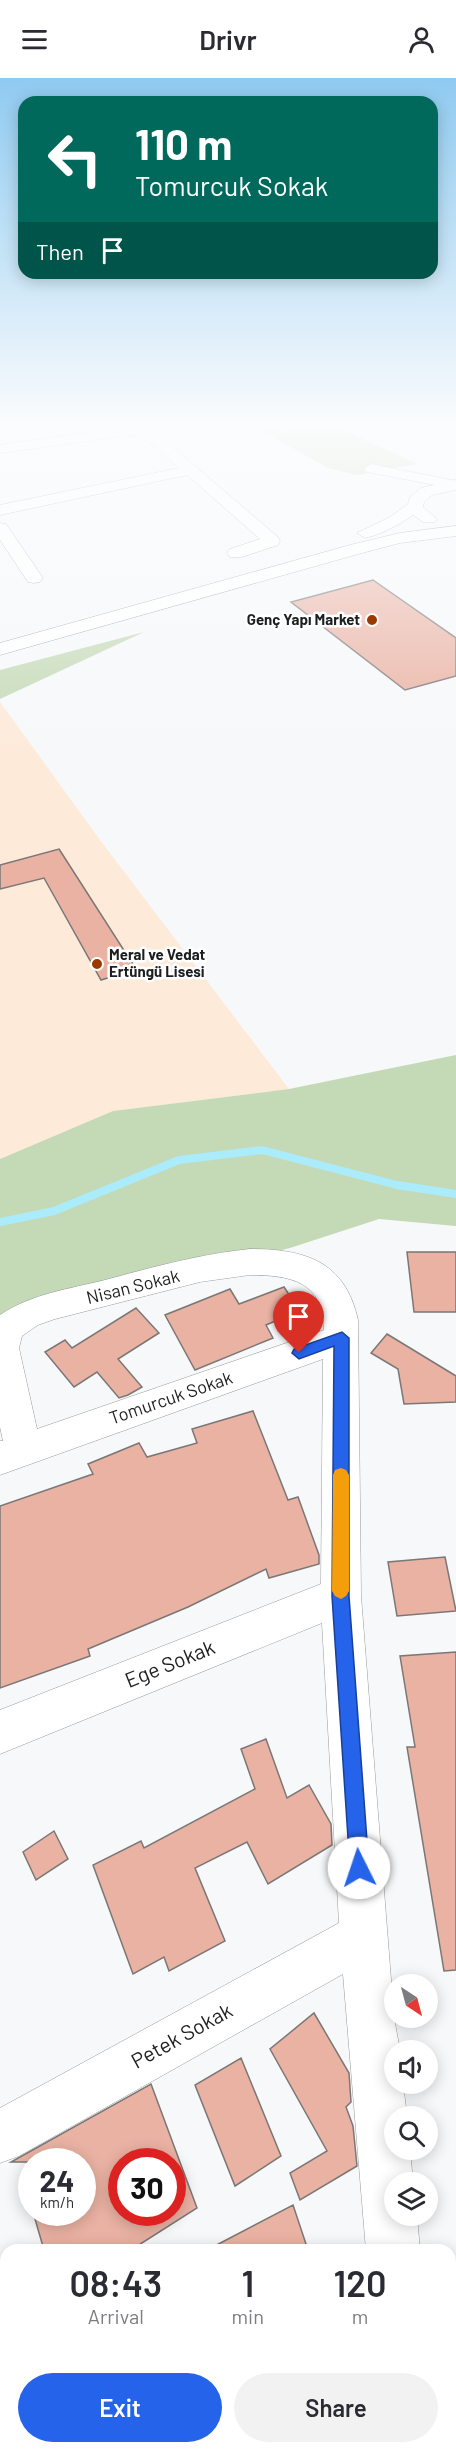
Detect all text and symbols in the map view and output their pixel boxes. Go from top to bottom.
icon: menu [18,23,51,56]
text: Drivr [199,23,257,55]
icon: person [405,23,438,56]
text: 110 m [135,118,232,168]
icon: left [36,120,114,198]
text: Tomurcuk Sokak [135,169,328,201]
icon: arrive [96,234,129,267]
text: Then [36,238,84,264]
place label: Genç Yapı Market [247,610,360,628]
marker: Genç Yapı Market [365,613,379,627]
place label: Meral ve Vedat Ertüngü Lisesi [109,945,205,980]
marker: Meral ve Vedat Ertüngü Lisesi [90,957,104,971]
street label: Nisan Sokak [84,1264,182,1308]
pin [273,1291,324,1353]
icon: arrive [282,1300,315,1333]
street label: Tomurcuk Sokak [106,1366,235,1428]
street label: Ege Sokak [121,1633,218,1692]
position arrow [327,1836,391,1900]
north arrow [384,1974,438,2028]
map controls [384,1974,438,2226]
street label: Petek Sokak [126,1997,236,2073]
button: sound [384,2040,438,2094]
button: search [384,2106,438,2160]
speed limit sign: 30 [108,2148,186,2226]
text: 24 [40,2162,74,2198]
button: layers [384,2172,438,2226]
text: km/h [40,2193,74,2211]
text: 08:43 [69,2261,162,2304]
text: 1 [241,2261,254,2304]
text: 120 [333,2261,386,2304]
text: Arrival [88,2304,144,2328]
text: min [232,2304,264,2328]
text: m [352,2304,368,2328]
button: Exit [18,2373,222,2442]
button: Share [234,2373,438,2442]

